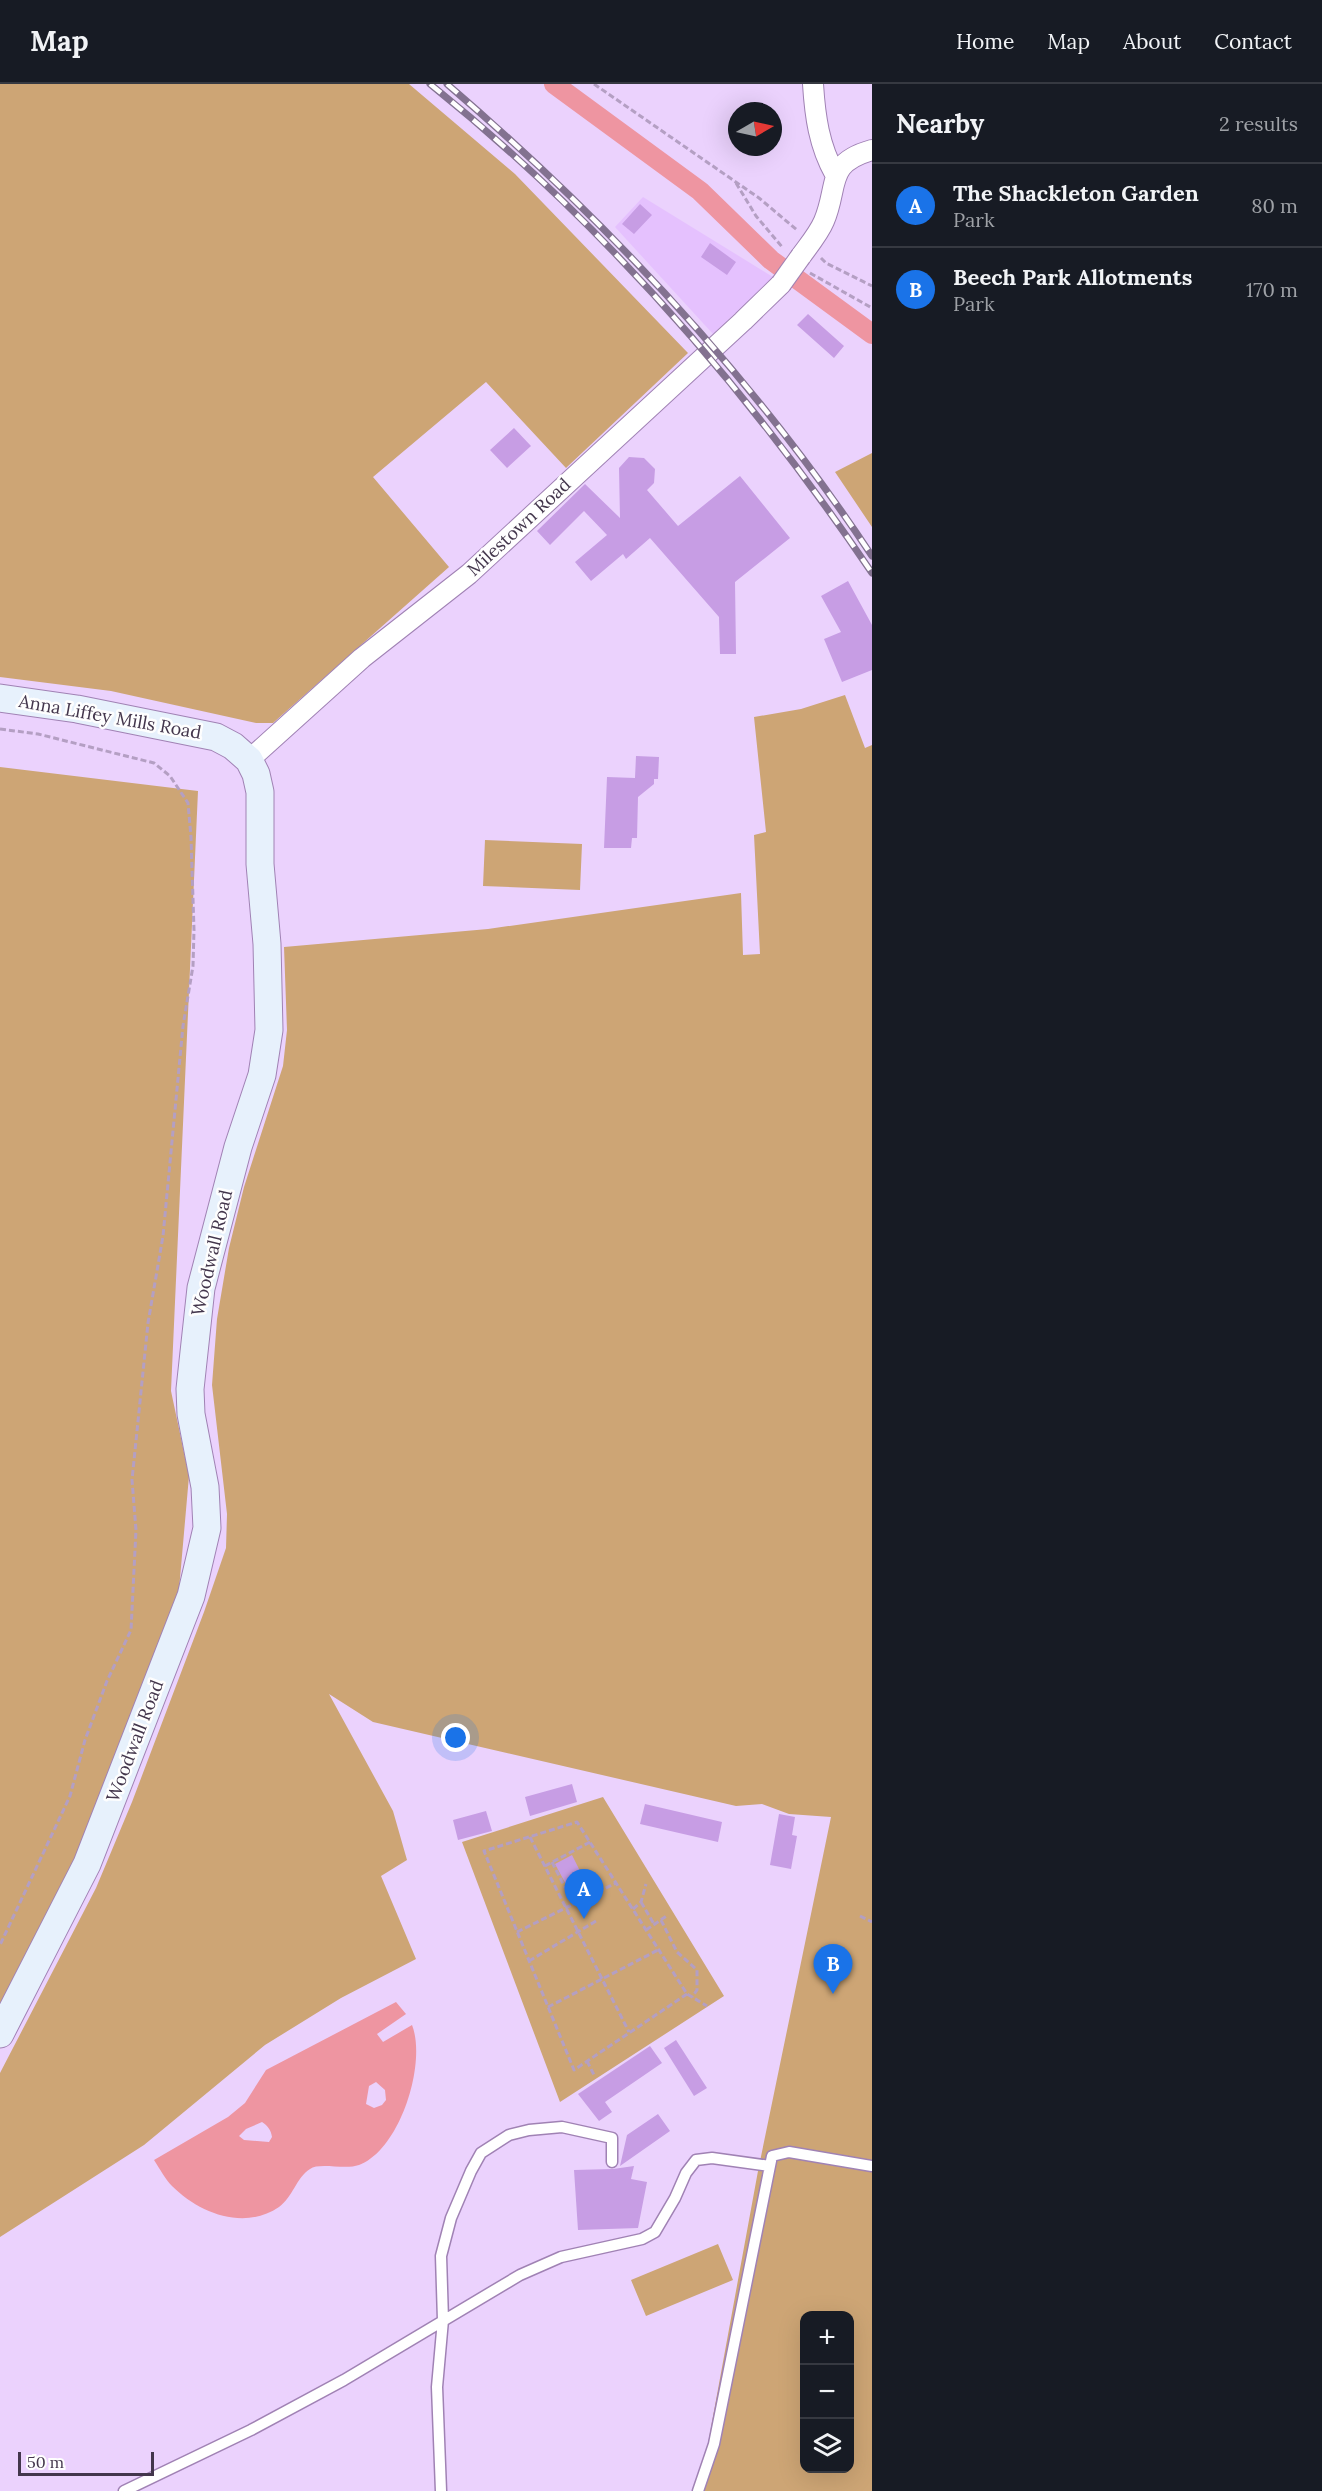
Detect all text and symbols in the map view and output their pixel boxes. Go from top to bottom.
text: Map [30,23,89,59]
text: Home [956,28,1014,55]
text: Map [1047,28,1090,55]
text: About [1123,28,1181,55]
text: Contact [1214,28,1292,55]
north arrow [728,102,782,156]
text: Nearby [896,107,984,140]
text: 2 results [1219,111,1298,136]
text: The Shackleton Garden [953,179,1199,207]
text: A [909,193,922,218]
text: 80 m [1251,193,1298,218]
text: Park [953,207,995,232]
text: Beech Park Allotments [953,263,1192,291]
text: B [909,277,922,302]
text: 170 m [1246,277,1298,302]
text: Park [953,291,995,316]
street label: Milestown Road [462,472,576,581]
street label: Anna Liffey Mills Road [16,689,203,744]
street label: Woodwall Road [186,1187,237,1318]
street label: Woodwall Road [101,1676,168,1805]
your location [441,1723,470,1752]
pin: A [564,1870,604,1919]
pin: B [814,1944,852,1994]
map controls [800,2311,854,2473]
button: + [800,2311,854,2365]
button: − [800,2365,854,2419]
button: layers [800,2419,854,2473]
scale bar [18,2449,154,2476]
text: 50 m [27,2452,64,2472]

